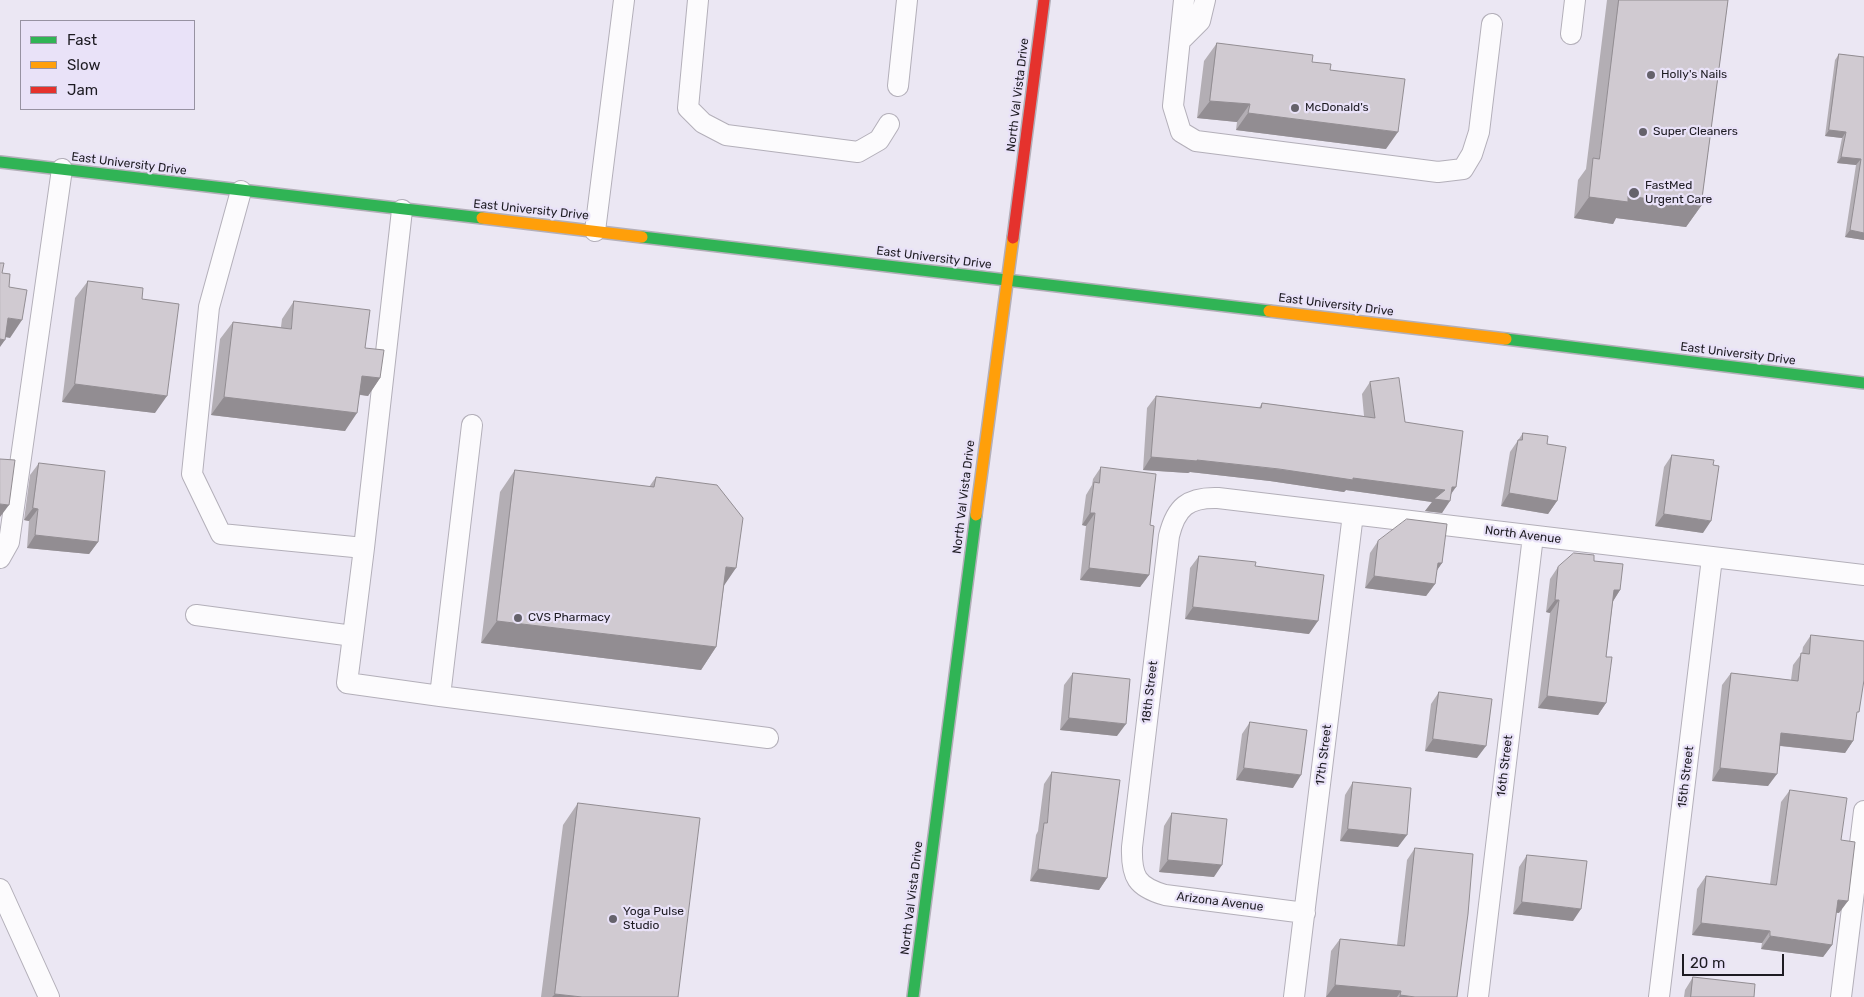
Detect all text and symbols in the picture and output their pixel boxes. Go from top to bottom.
legend [20,20,195,110]
text: Fast [67,31,97,49]
street label: North Val Vista Drive [1004,37,1032,153]
text: Slow [67,56,100,74]
place label: Holly's Nails [1661,68,1727,82]
marker: Holly's Nails [1645,69,1657,81]
text: Jam [67,81,98,99]
place label: McDonald's [1305,101,1369,115]
marker: McDonald's [1289,102,1301,114]
place label: Super Cleaners [1653,125,1738,139]
marker: Super Cleaners [1637,126,1649,138]
street label: East University Drive [71,150,187,178]
place label: FastMed Urgent Care [1645,179,1712,207]
marker: FastMed Urgent Care [1627,186,1641,200]
street label: East University Drive [473,197,589,223]
street label: East University Drive [876,244,992,272]
street label: East University Drive [1278,291,1394,319]
street label: East University Drive [1680,340,1796,368]
street label: North Val Vista Drive [950,439,978,555]
street label: North Avenue [1484,523,1562,547]
place label: CVS Pharmacy [528,611,610,625]
marker: CVS Pharmacy [512,612,524,624]
street label: 18th Street [1139,660,1161,724]
street label: 17th Street [1313,724,1335,786]
street label: 16th Street [1494,734,1516,798]
street label: 15th Street [1675,745,1697,809]
street label: North Val Vista Drive [898,840,926,956]
street label: Arizona Avenue [1176,890,1264,914]
place label: Yoga Pulse Studio [623,905,684,933]
marker: Yoga Pulse Studio [607,913,619,925]
scale bar [1684,944,1786,976]
text: 20 m [1690,954,1725,972]

